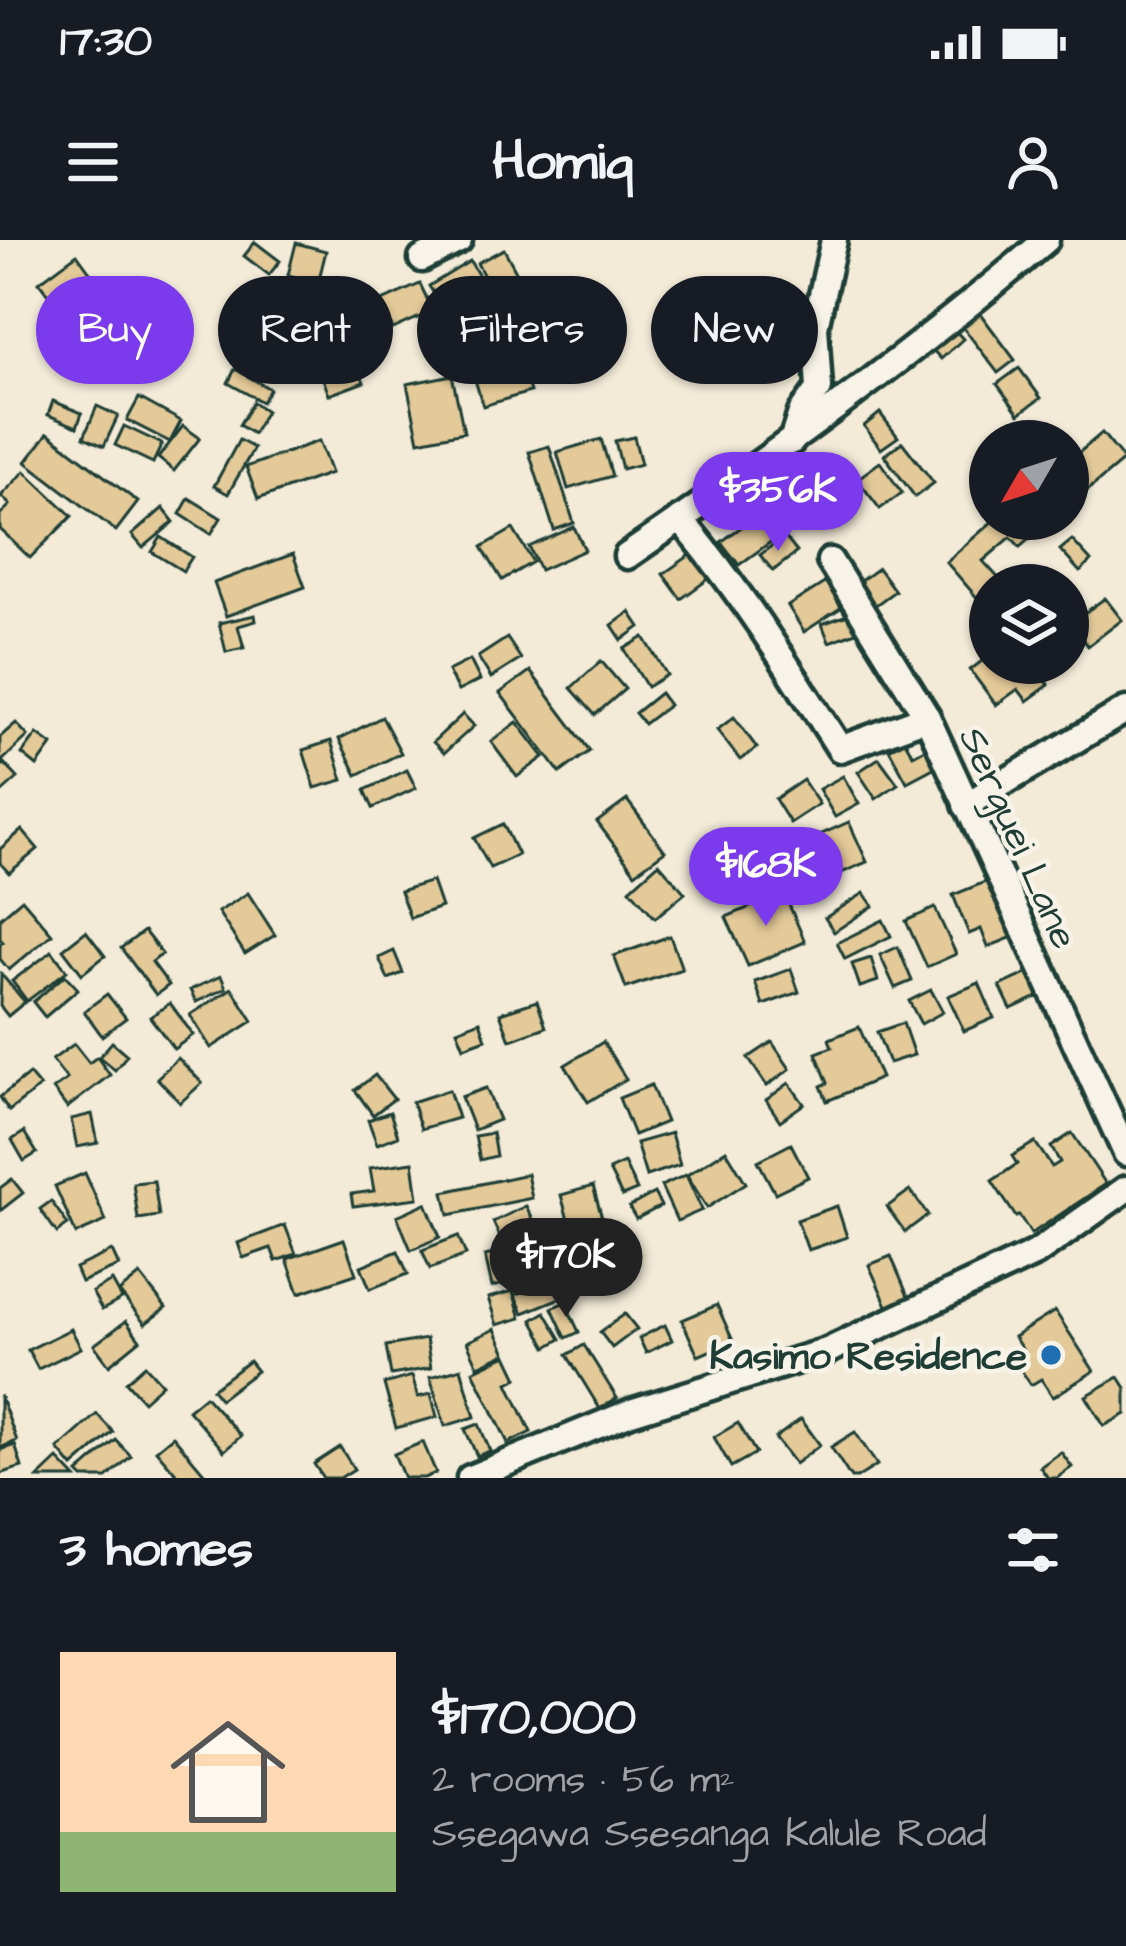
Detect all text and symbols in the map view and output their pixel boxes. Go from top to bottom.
text: 17:30 [60,11,152,73]
text: Homiq [492,125,634,200]
icon: menu [60,129,126,195]
icon: person [1000,129,1066,195]
chip: Buy [36,276,194,384]
chip: Rent [218,276,393,384]
chip: Filters [417,276,627,384]
chip: New [651,276,818,384]
north arrow [969,420,1089,540]
map controls [969,420,1089,684]
pin: $356K [694,452,862,554]
text: $356K [719,464,837,518]
button: layers [969,564,1089,684]
street label: Serguei Lane [944,719,1090,958]
pin: $168K [682,827,850,929]
text: $168K [716,839,816,893]
pin: $170K [482,1218,650,1320]
text: $170K [517,1230,615,1284]
place label: Kasimo Residence [709,1331,1027,1385]
marker: Kasimo Residence [1038,1342,1064,1368]
text: 3 homes [60,1515,253,1586]
icon: filters [1000,1517,1066,1583]
text: $170,000 [432,1683,636,1754]
icon: home [156,1700,300,1844]
text: 2 rooms · 56 m² [432,1754,735,1808]
text: Ssegawa Ssesanga Kalule Road [432,1808,987,1862]

